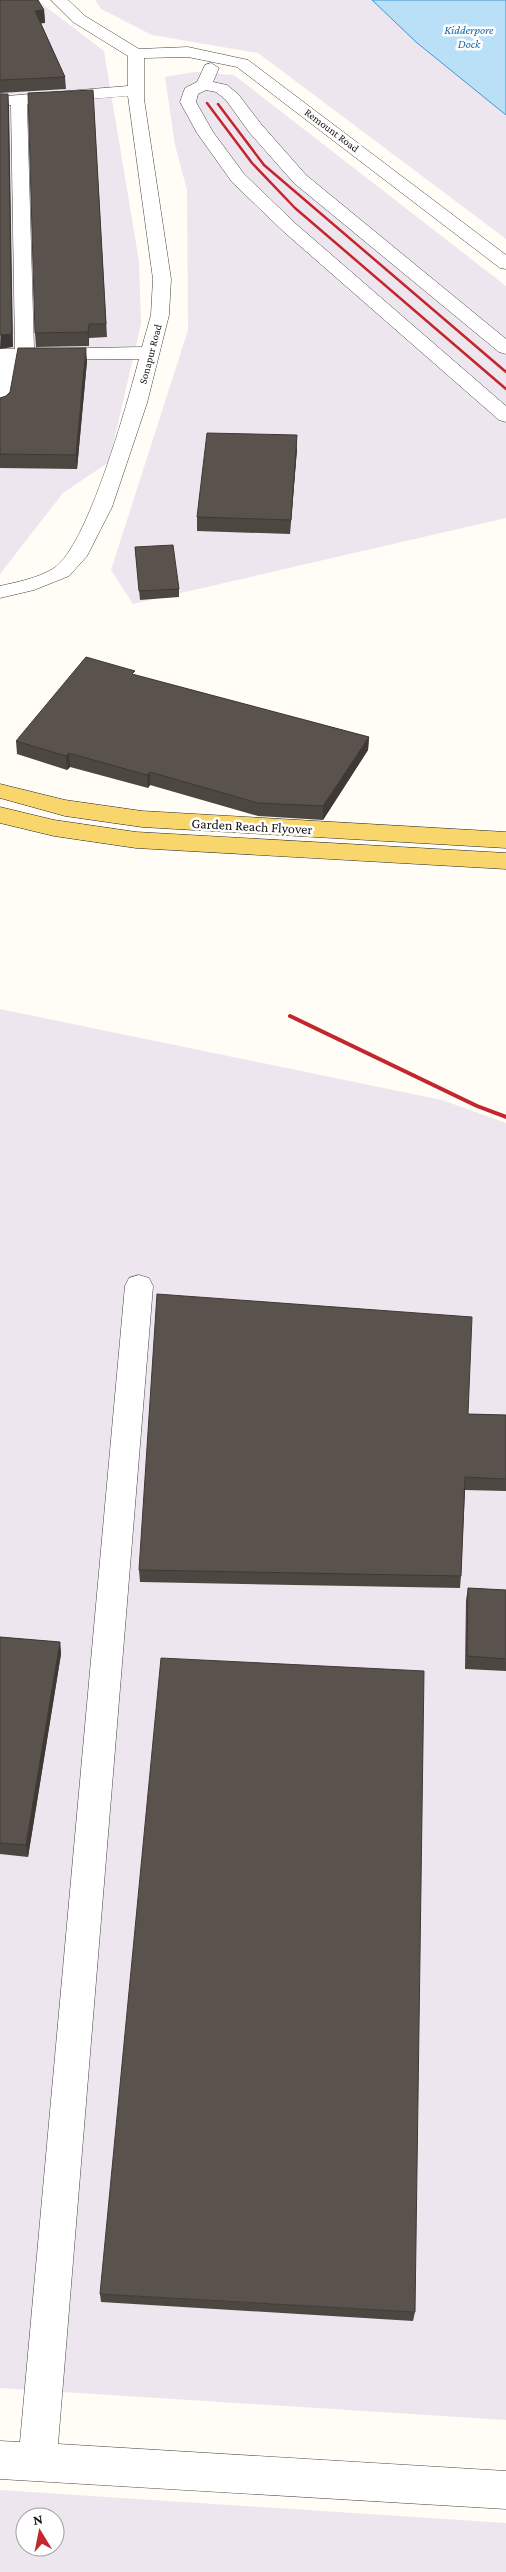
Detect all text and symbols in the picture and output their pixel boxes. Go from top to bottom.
water label: Kidderpore Dock [444,23,494,51]
street label: Remount Road [302,106,362,154]
street label: Sonapur Road [136,323,165,386]
street label: Garden Reach Flyover [191,815,313,837]
north arrow [15,2507,65,2557]
text: N [32,2510,44,2528]

